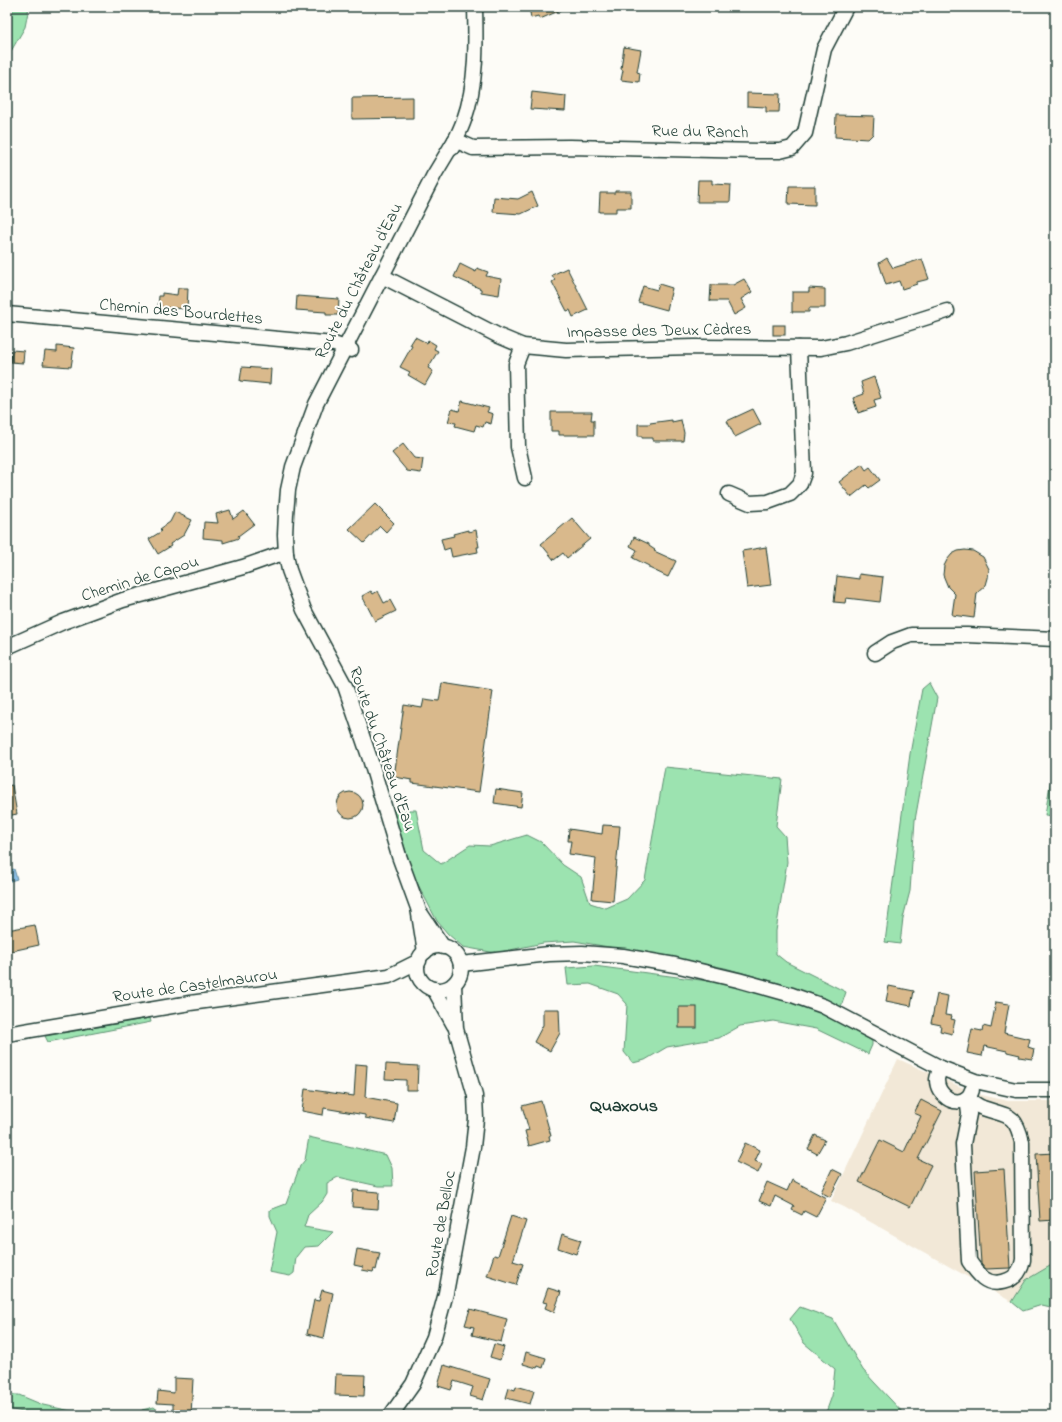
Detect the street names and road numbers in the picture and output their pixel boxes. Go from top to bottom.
street label: Rue du Ranch [651,119,749,145]
street label: Route du Château d'Eau [309,198,409,364]
street label: Chemin des Bourdettes [98,292,264,332]
street label: Impasse des Deux Cèdres [567,317,751,345]
street label: Chemin de Capou [78,549,202,609]
street label: Route du Château d'Eau [342,663,422,835]
street label: Route de Castelmaurou [111,962,279,1010]
street label: Route de Belloc [419,1168,463,1279]

